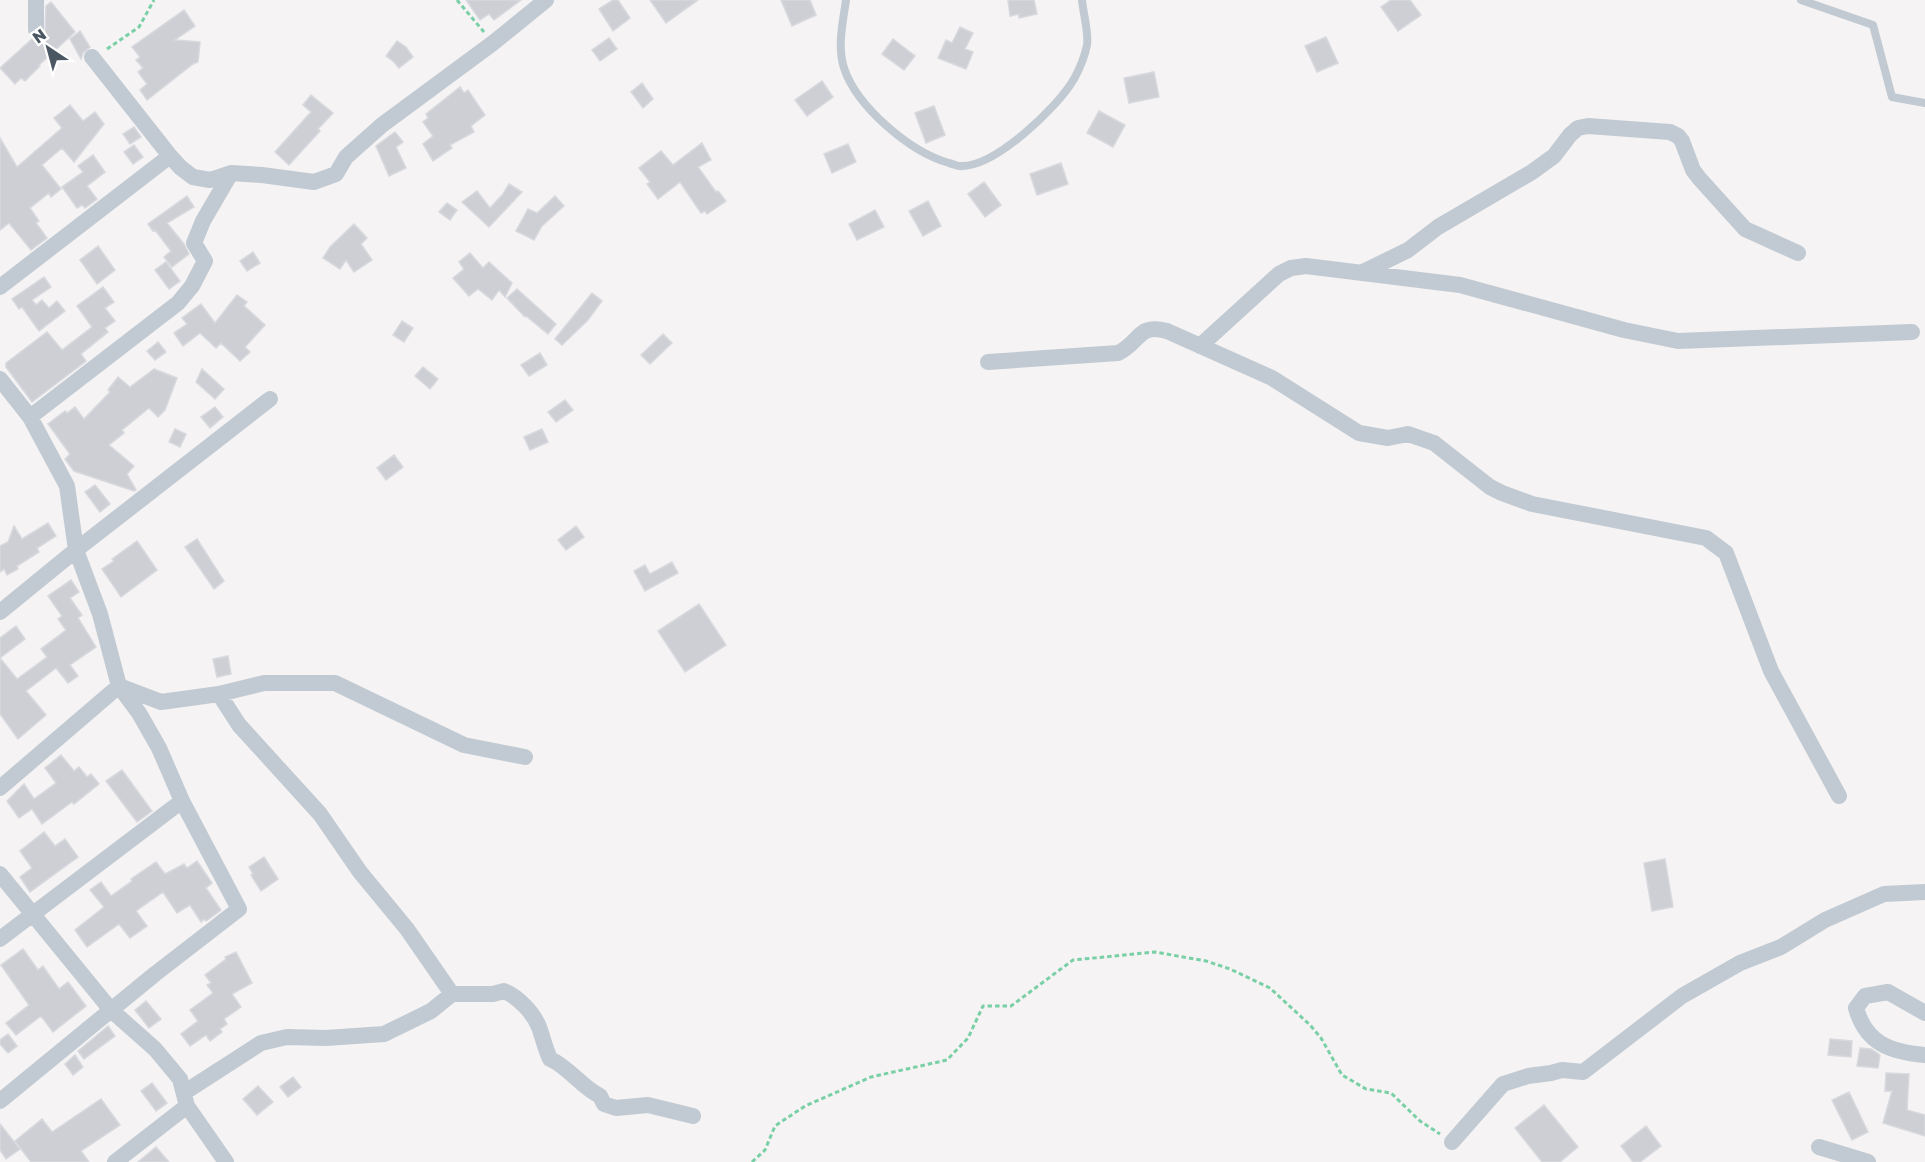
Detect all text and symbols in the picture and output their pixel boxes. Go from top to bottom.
north arrow [18,18,78,78]
text: N [28,24,50,48]

